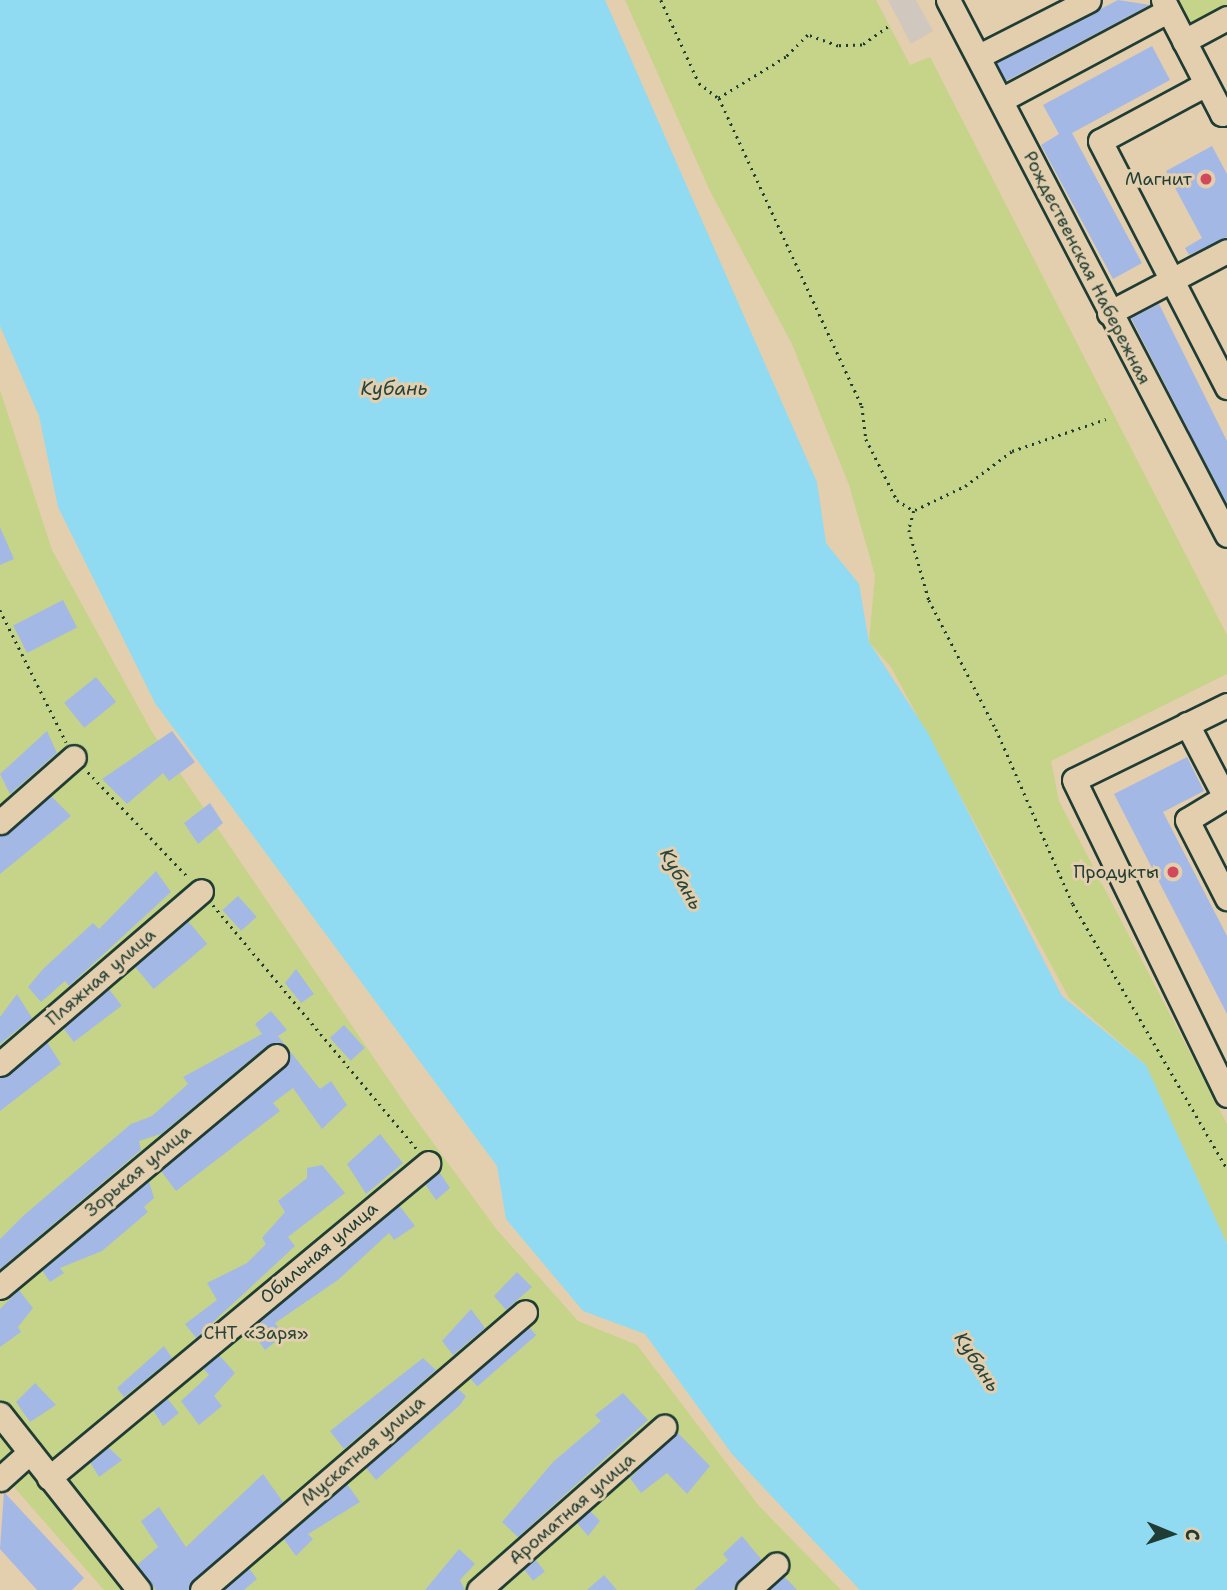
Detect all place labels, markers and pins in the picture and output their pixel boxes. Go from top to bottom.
place label: Магнит [1125,168,1192,190]
marker: Магнит [1198,171,1214,187]
place label: Продукты [1073,861,1159,883]
marker: Продукты [1165,864,1181,880]

